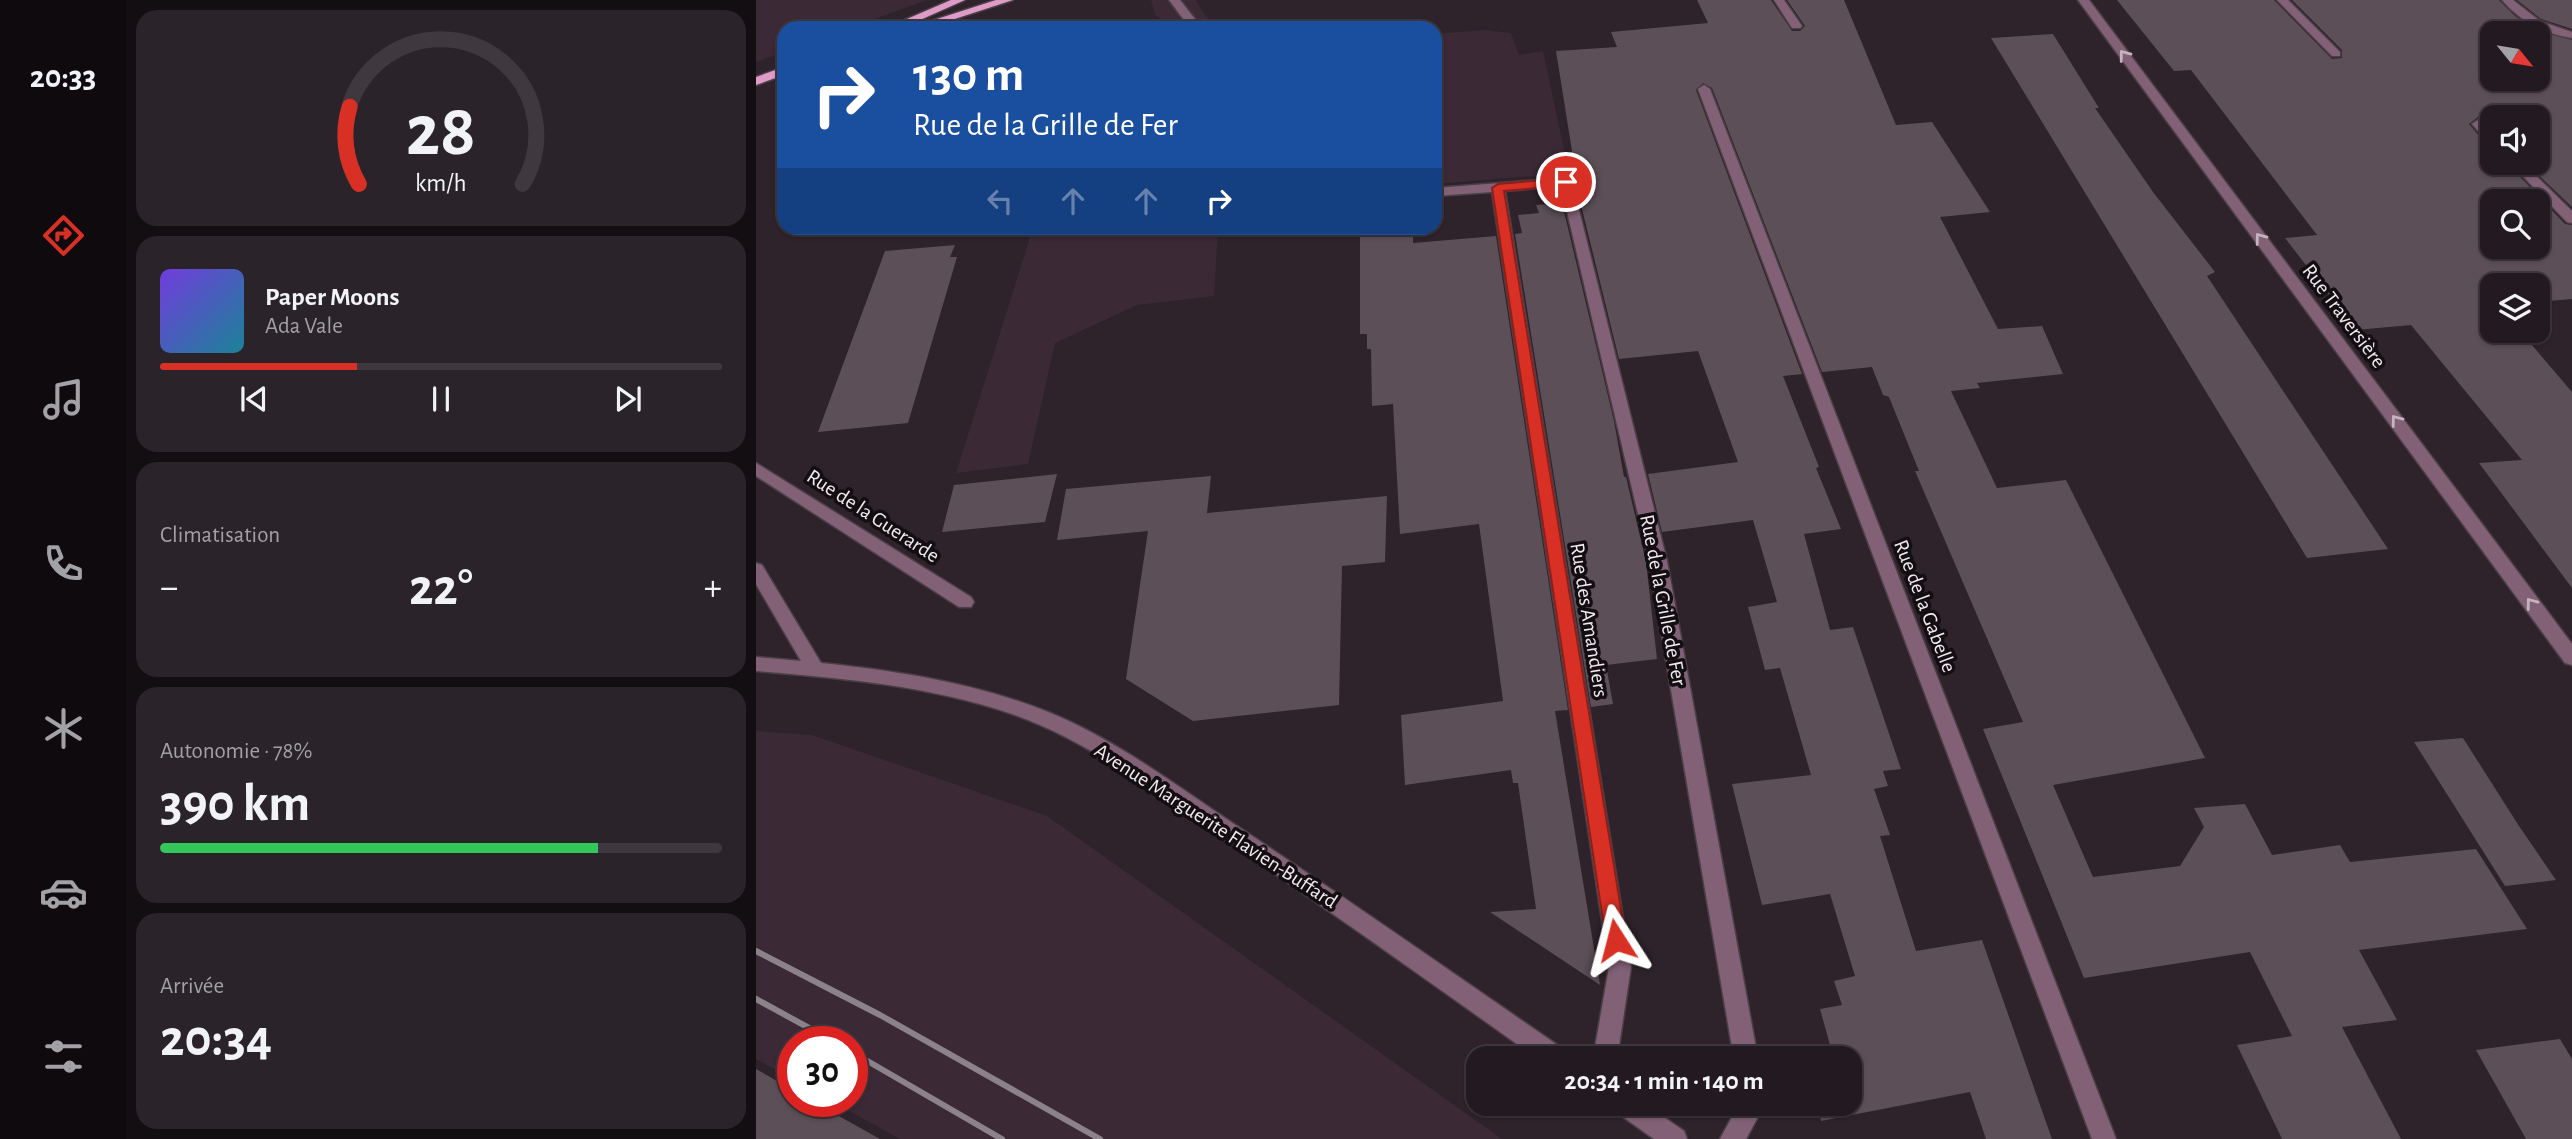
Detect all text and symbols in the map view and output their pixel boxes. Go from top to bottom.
north arrow [2480,21,2550,91]
map controls [2480,21,2550,343]
icon: right [798,49,889,140]
one-way arrow [2120,50,2132,63]
text: 130 m [913,51,1024,100]
text: 20:33 [30,61,96,93]
text: 28 [406,96,476,169]
button: sound [2480,105,2550,175]
text: Rue de la Grille de Fer [913,109,1178,141]
pin [1536,152,1596,212]
icon: arrive [1547,163,1585,201]
text: km/h [415,171,467,196]
icon: left [981,182,1019,220]
icon: ahead [1054,182,1092,220]
icon: ahead [1127,182,1165,220]
icon: right [1200,182,1238,220]
button: search [2480,189,2550,259]
icon: directions [39,211,88,260]
one-way arrow [2255,233,2268,246]
street label: Rue Traversière [2298,260,2390,372]
button: layers [2480,273,2550,343]
text: Paper Moons [265,284,400,310]
text: Ada Vale [265,315,343,338]
icon: music [39,375,88,424]
icon: previous [235,380,273,418]
icon: pause [422,380,460,418]
icon: next [609,380,647,418]
one-way arrow [2391,416,2404,428]
street label: Rue de la Guerarde [803,465,943,567]
street label: Rue de la Grille de Fer [1636,513,1690,688]
text: Climatisation [160,524,280,547]
street label: Rue de la Gabelle [1890,537,1960,675]
icon: phone [39,539,88,588]
street label: Rue des Amandiers [1566,541,1612,699]
text: 22° [409,562,473,614]
text: − [160,569,178,607]
text: + [704,569,722,607]
one-way arrow [2527,598,2540,611]
icon: climate [39,704,88,753]
text: Autonomie · 78% [160,740,312,763]
street label: Avenue Marguerite Flavien-Buffard [1091,740,1341,912]
text: 390 km [160,778,310,830]
icon: car [39,868,88,917]
position arrow [1579,903,1653,977]
text: Arrivée [160,975,224,998]
text: 20:34 [160,1013,272,1065]
speed limit sign: 30 [777,1026,868,1117]
icon: filters [39,1032,88,1081]
text: 20:34 · 1 min · 140 m [1564,1068,1764,1094]

